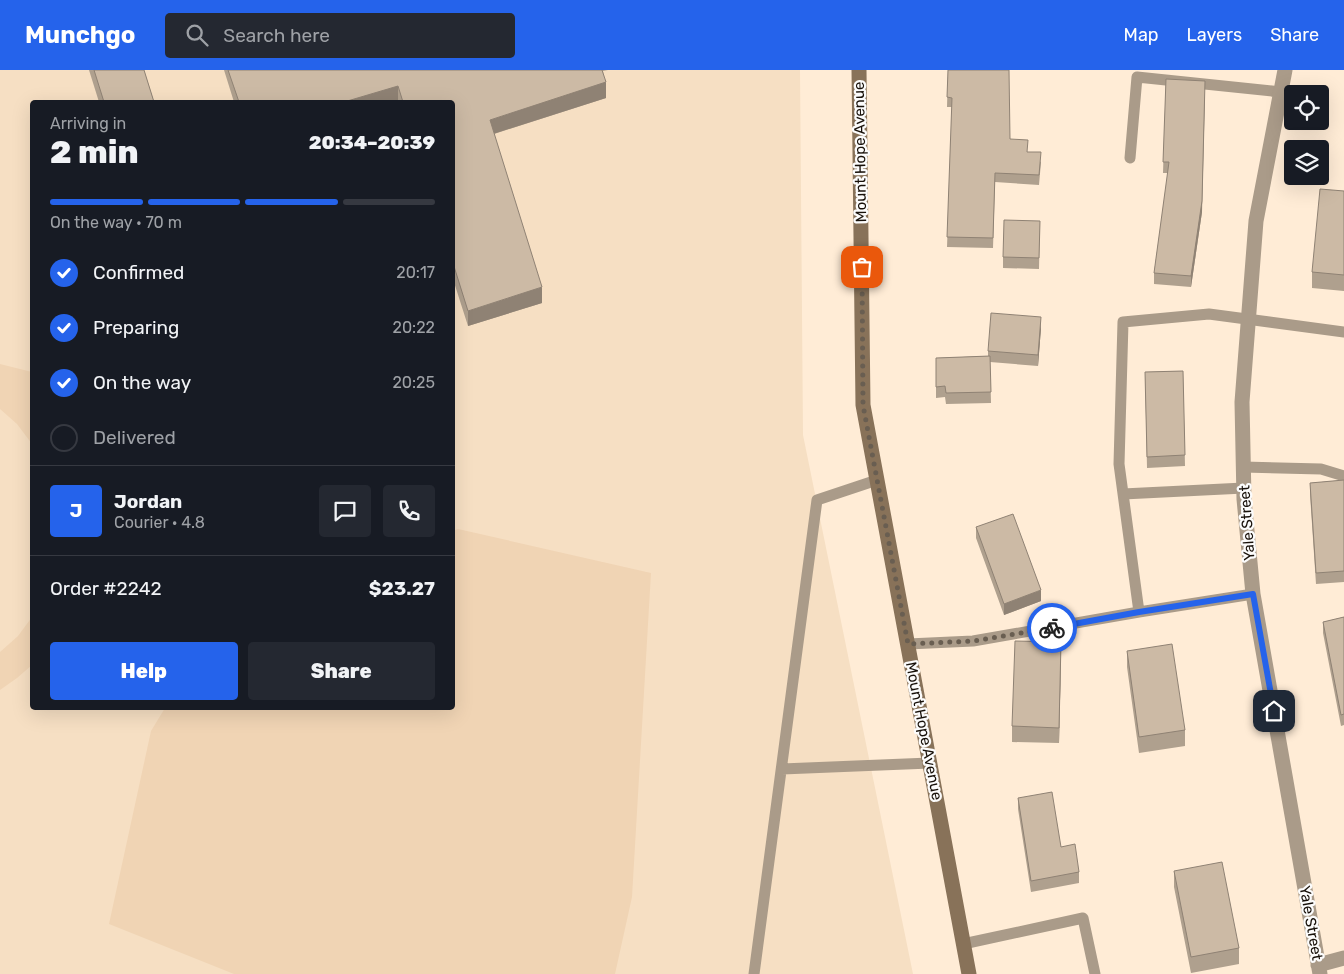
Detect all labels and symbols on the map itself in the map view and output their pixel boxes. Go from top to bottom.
street label: Mount Hope Avenue [850,82,870,222]
pin [841,246,883,288]
street label: Yale Street [1235,485,1259,561]
courier [1027,603,1077,653]
street label: Mount Hope Avenue [902,660,946,802]
pin [1253,690,1295,732]
street label: Yale Street [1296,884,1326,962]

